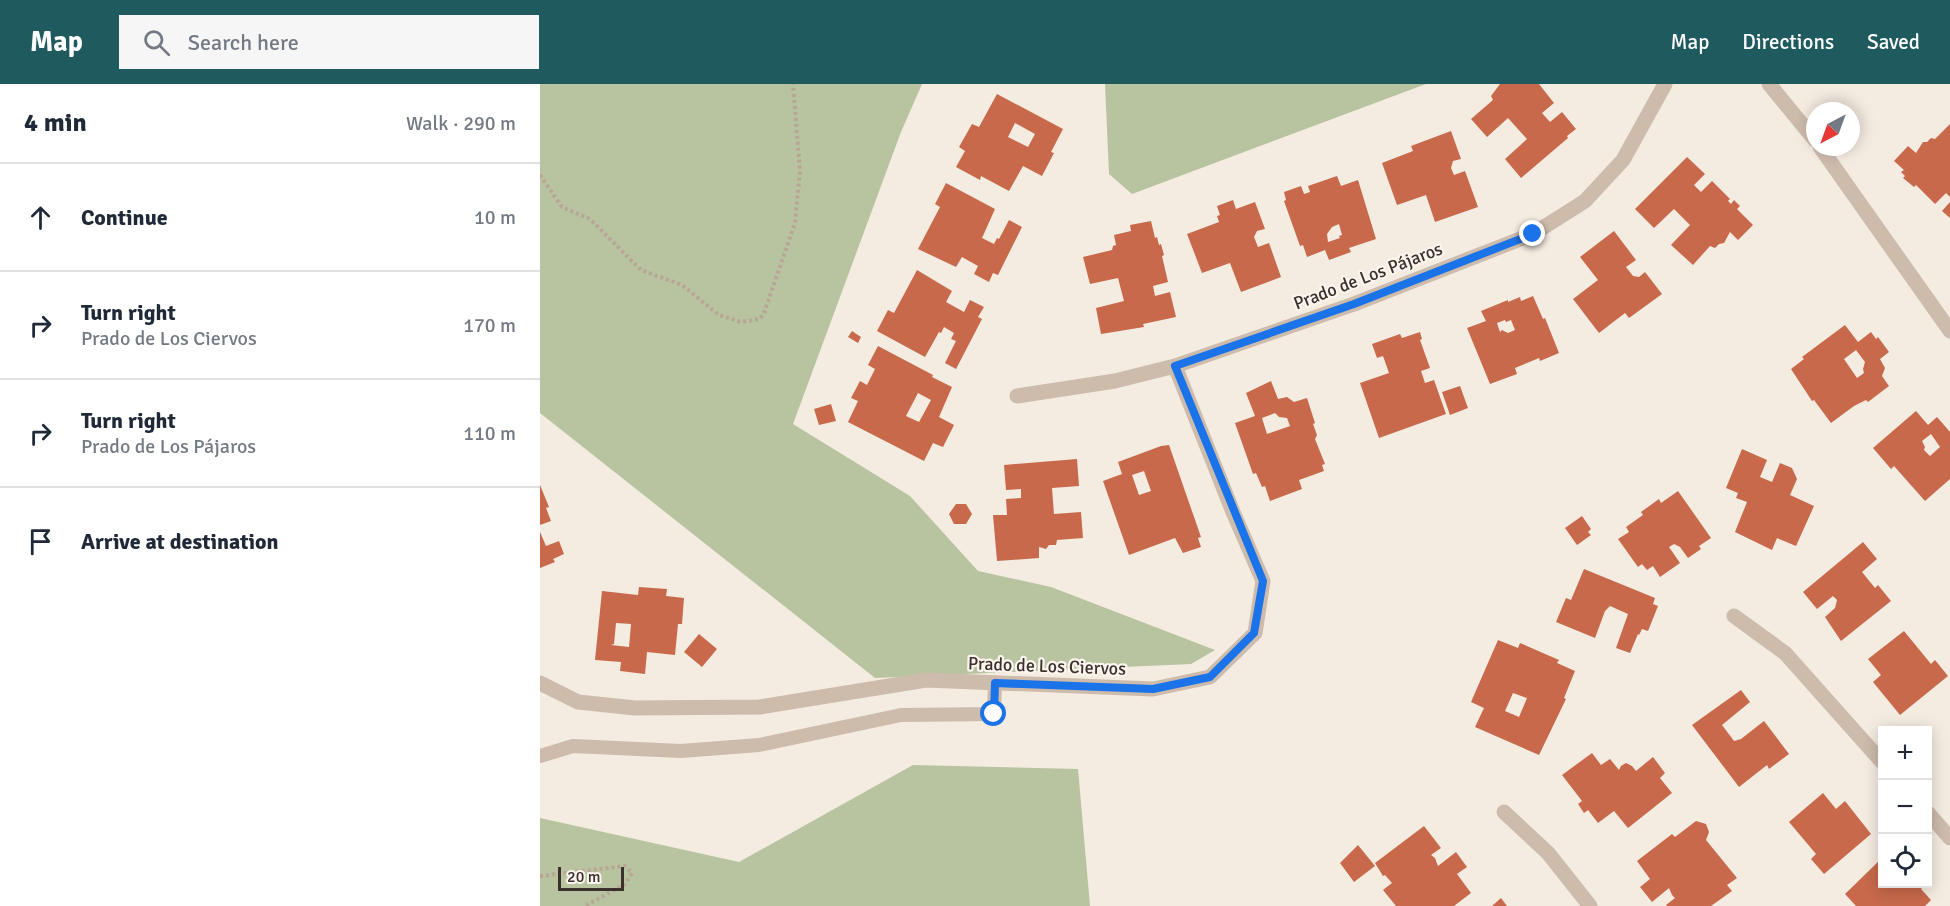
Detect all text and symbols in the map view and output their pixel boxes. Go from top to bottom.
search box [119,15,539,69]
text: Map [30,25,83,59]
icon: search [140,26,173,59]
text: Search here [188,29,299,56]
text: Map [1671,29,1709,55]
text: Directions [1742,29,1834,55]
text: Saved [1867,29,1920,55]
north arrow [1806,102,1860,156]
text: 4 min [24,107,87,139]
text: Walk · 290 m [406,111,516,136]
icon: ahead [24,201,57,234]
text: Continue [81,204,168,231]
text: 10 m [474,205,516,230]
route end [1519,220,1545,246]
street label: Prado de Los Pájaros [1290,237,1446,315]
text: Turn right [81,299,176,326]
icon: right [24,309,57,342]
text: 170 m [463,313,516,338]
text: Prado de Los Ciervos [81,326,257,351]
text: Turn right [81,407,176,434]
icon: right [24,417,57,450]
text: 110 m [463,421,516,446]
text: Prado de Los Pájaros [81,434,256,459]
icon: arrive [24,525,57,558]
text: Arrive at destination [81,528,278,555]
street label: Prado de Los Ciervos [968,652,1126,680]
route start [980,700,1006,726]
map controls [1878,726,1932,888]
button: + [1878,726,1932,780]
button: − [1878,780,1932,834]
button: locate [1878,834,1932,888]
scale bar [558,864,624,892]
text: 20 m [567,867,601,887]

